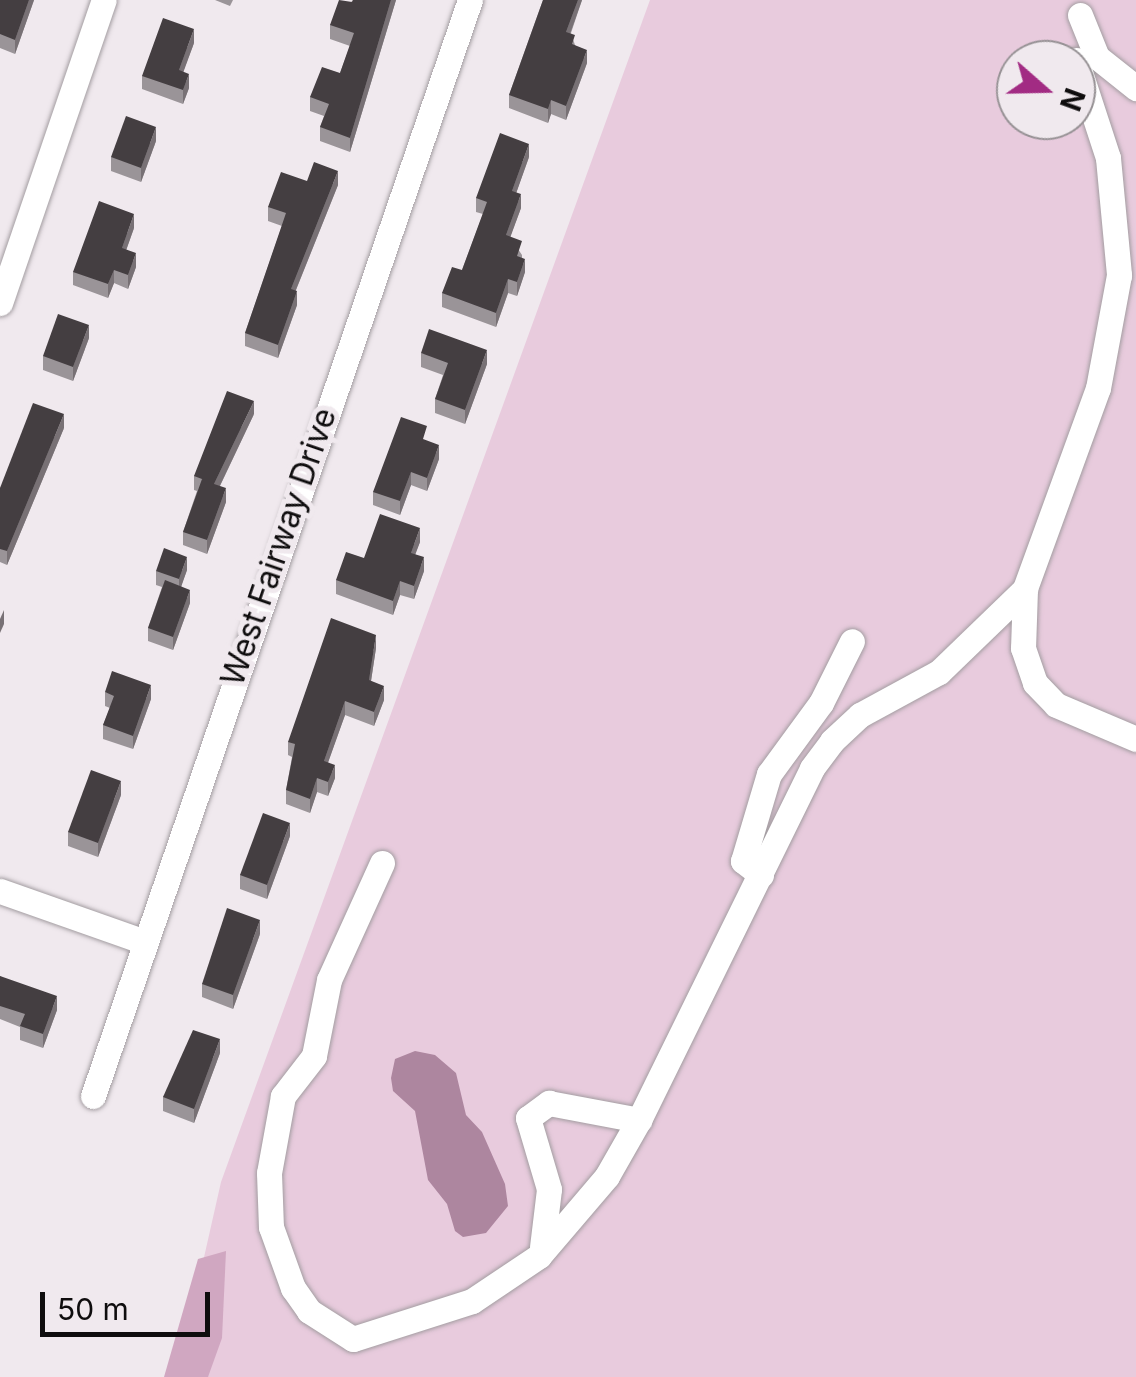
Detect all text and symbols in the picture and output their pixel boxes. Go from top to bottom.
north arrow [996,40,1096,140]
text: N [1053,84,1092,115]
street label: West Fairway Drive [213,403,345,691]
scale bar [45,1272,215,1334]
text: 50 m [57,1291,129,1327]

